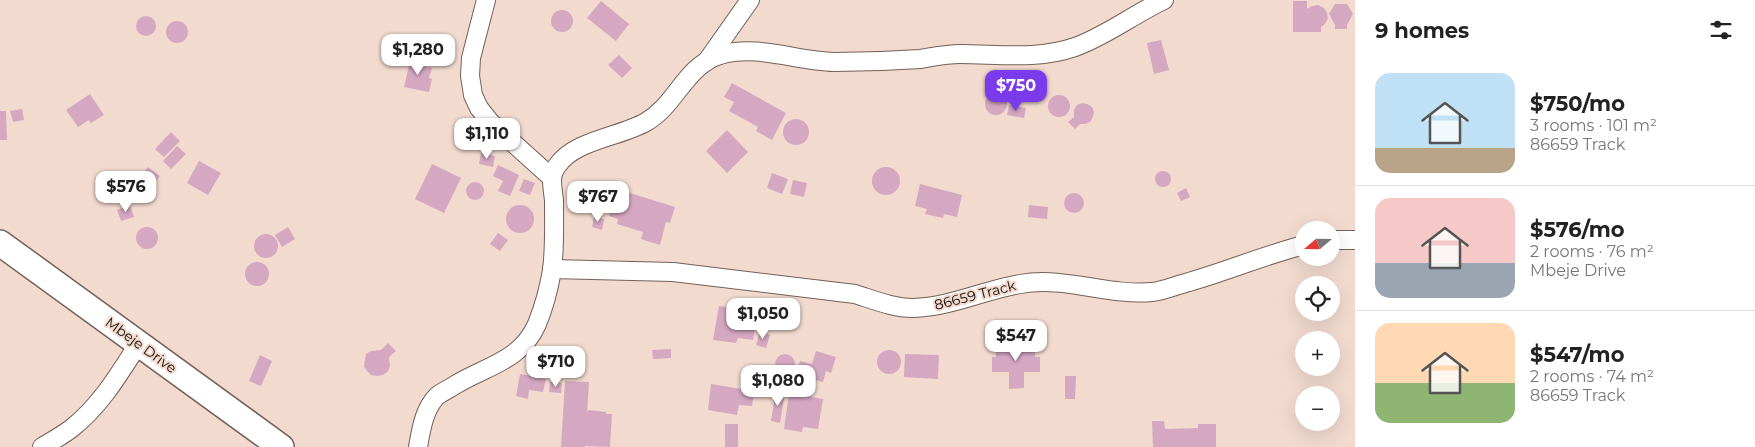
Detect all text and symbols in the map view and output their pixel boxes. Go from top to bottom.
icon: filters [1707,16,1735,44]
text: 9 homes [1375,18,1469,43]
pin: $1,280 [377,34,459,76]
text: $1,280 [392,40,444,59]
pin: $750 [986,70,1046,112]
text: $750 [996,76,1036,95]
text: $750/mo [1530,91,1625,116]
icon: home [1415,93,1475,153]
text: 3 rooms · 101 m² [1530,116,1657,135]
pin: $1,110 [446,118,528,160]
text: $1,110 [465,124,509,143]
text: 86659 Track [1530,135,1625,154]
pin: $576 [96,170,156,213]
text: $576 [106,177,146,196]
pin: $767 [568,180,628,223]
text: $767 [578,187,618,206]
text: $576/mo [1530,217,1625,242]
icon: home [1415,218,1475,278]
north arrow [1295,221,1340,266]
map controls [1295,221,1340,431]
text: 2 rooms · 76 m² [1530,242,1654,261]
text: Mbeje Drive [1530,261,1626,280]
street label: 86659 Track [932,276,1018,314]
button: locate [1295,276,1340,321]
pin: $1,050 [722,298,804,340]
text: $1,050 [737,304,789,323]
street label: Mbeje Drive [102,313,180,377]
pin: $547 [986,320,1046,362]
text: $547 [996,326,1036,345]
button: + [1295,331,1340,376]
text: $547/mo [1530,342,1624,367]
icon: home [1415,343,1475,403]
pin: $710 [526,346,586,388]
text: $710 [537,352,575,371]
pin: $1,080 [737,364,819,407]
text: 2 rooms · 74 m² [1530,367,1654,386]
text: $1,080 [752,371,804,390]
button: − [1295,386,1340,431]
text: 86659 Track [1530,386,1625,405]

